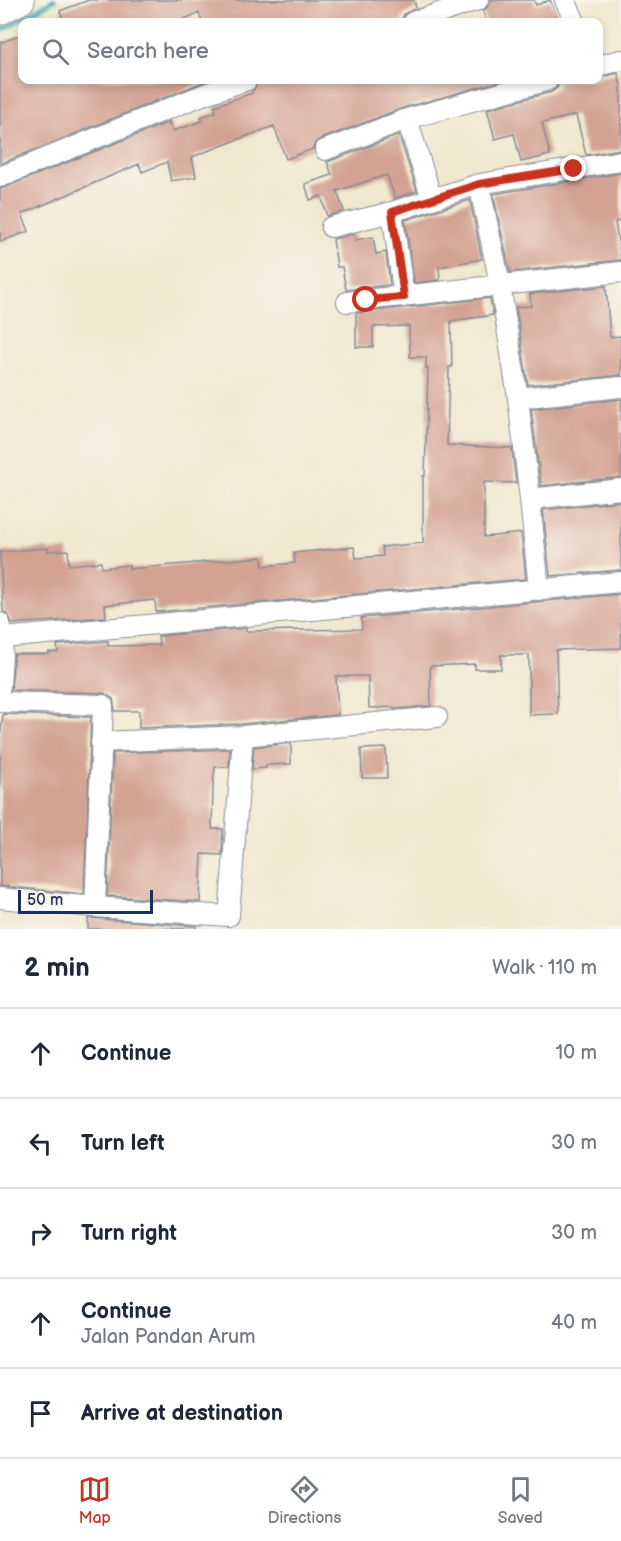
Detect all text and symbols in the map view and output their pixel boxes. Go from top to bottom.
search box [18,18,603,84]
icon: search [39,35,72,68]
text: Search here [87,38,209,65]
route end [560,155,586,181]
route start [352,286,378,312]
scale bar [18,887,153,914]
text: 50 m [27,891,63,910]
text: 2 min [24,953,90,984]
text: Walk · 110 m [492,956,597,980]
icon: ahead [24,1037,57,1070]
text: Continue [81,1040,171,1067]
text: 10 m [556,1041,597,1065]
icon: left [24,1127,57,1160]
text: Turn left [81,1130,165,1157]
text: 30 m [551,1131,597,1155]
icon: right [24,1217,57,1250]
text: Turn right [81,1220,177,1247]
text: 30 m [551,1221,597,1245]
text: Continue [81,1298,171,1325]
icon: ahead [24,1307,57,1340]
text: 40 m [551,1311,597,1335]
text: Jalan Pandan Arum [81,1325,256,1349]
icon: arrive [24,1397,57,1430]
text: Arrive at destination [81,1400,283,1427]
tab: Map [78,1473,111,1528]
tab: Directions [268,1473,341,1528]
tab: Saved [498,1473,543,1528]

